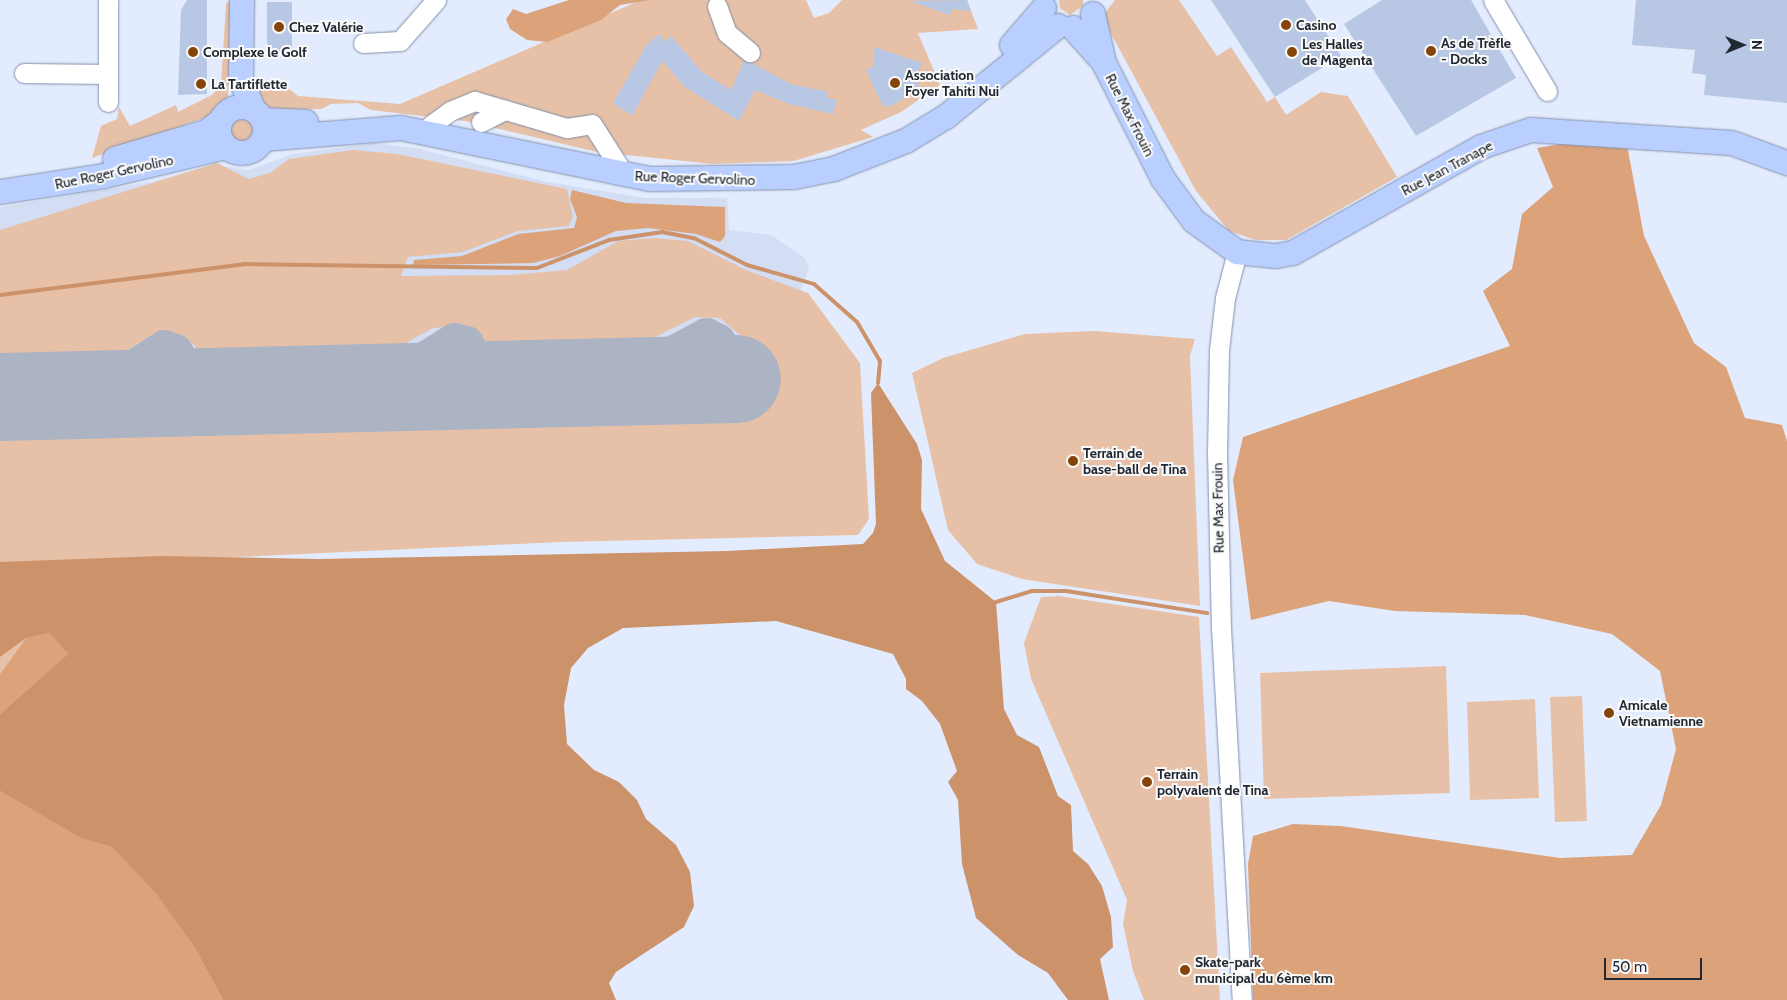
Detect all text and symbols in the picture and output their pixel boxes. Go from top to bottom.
place label: Casino [1296,17,1336,33]
place label: Chez Valérie [289,19,363,35]
marker: Casino [1280,19,1292,31]
north arrow [1717,20,1767,70]
marker: Chez Valérie [273,21,285,33]
place label: As de Trèfle - Docks [1441,35,1511,68]
place label: Les Halles de Magenta [1302,36,1373,68]
text: N [1748,40,1766,50]
place label: Complexe le Golf [203,44,307,60]
marker: As de Trèfle - Docks [1425,45,1437,57]
marker: Complexe le Golf [187,46,199,58]
marker: Les Halles de Magenta [1286,46,1298,58]
place label: Association Foyer Tahiti Nui [905,67,999,100]
street label: Rue Max Frouin [1102,71,1158,159]
place label: La Tartiflette [211,76,287,92]
marker: Association Foyer Tahiti Nui [889,77,901,89]
marker: La Tartiflette [195,78,207,90]
street label: Rue Jean Tranape [1398,137,1496,199]
street label: Rue Roger Gervolino [53,151,175,193]
street label: Rue Roger Gervolino [634,167,756,189]
place label: Terrain de base-ball de Tina [1083,445,1186,478]
marker: Terrain de base-ball de Tina [1067,455,1079,467]
street label: Rue Max Frouin [1209,463,1227,553]
place label: Amicale Vietnamienne [1619,697,1703,730]
marker: Amicale Vietnamienne [1603,707,1615,719]
place label: Terrain polyvalent de Tina [1157,766,1268,799]
marker: Terrain polyvalent de Tina [1141,776,1153,788]
scale bar [1607,948,1704,980]
place label: Skate-park municipal du 6ème km [1195,954,1333,986]
text: 50 m [1612,958,1647,976]
marker: Skate-park municipal du 6ème km [1179,964,1191,976]

